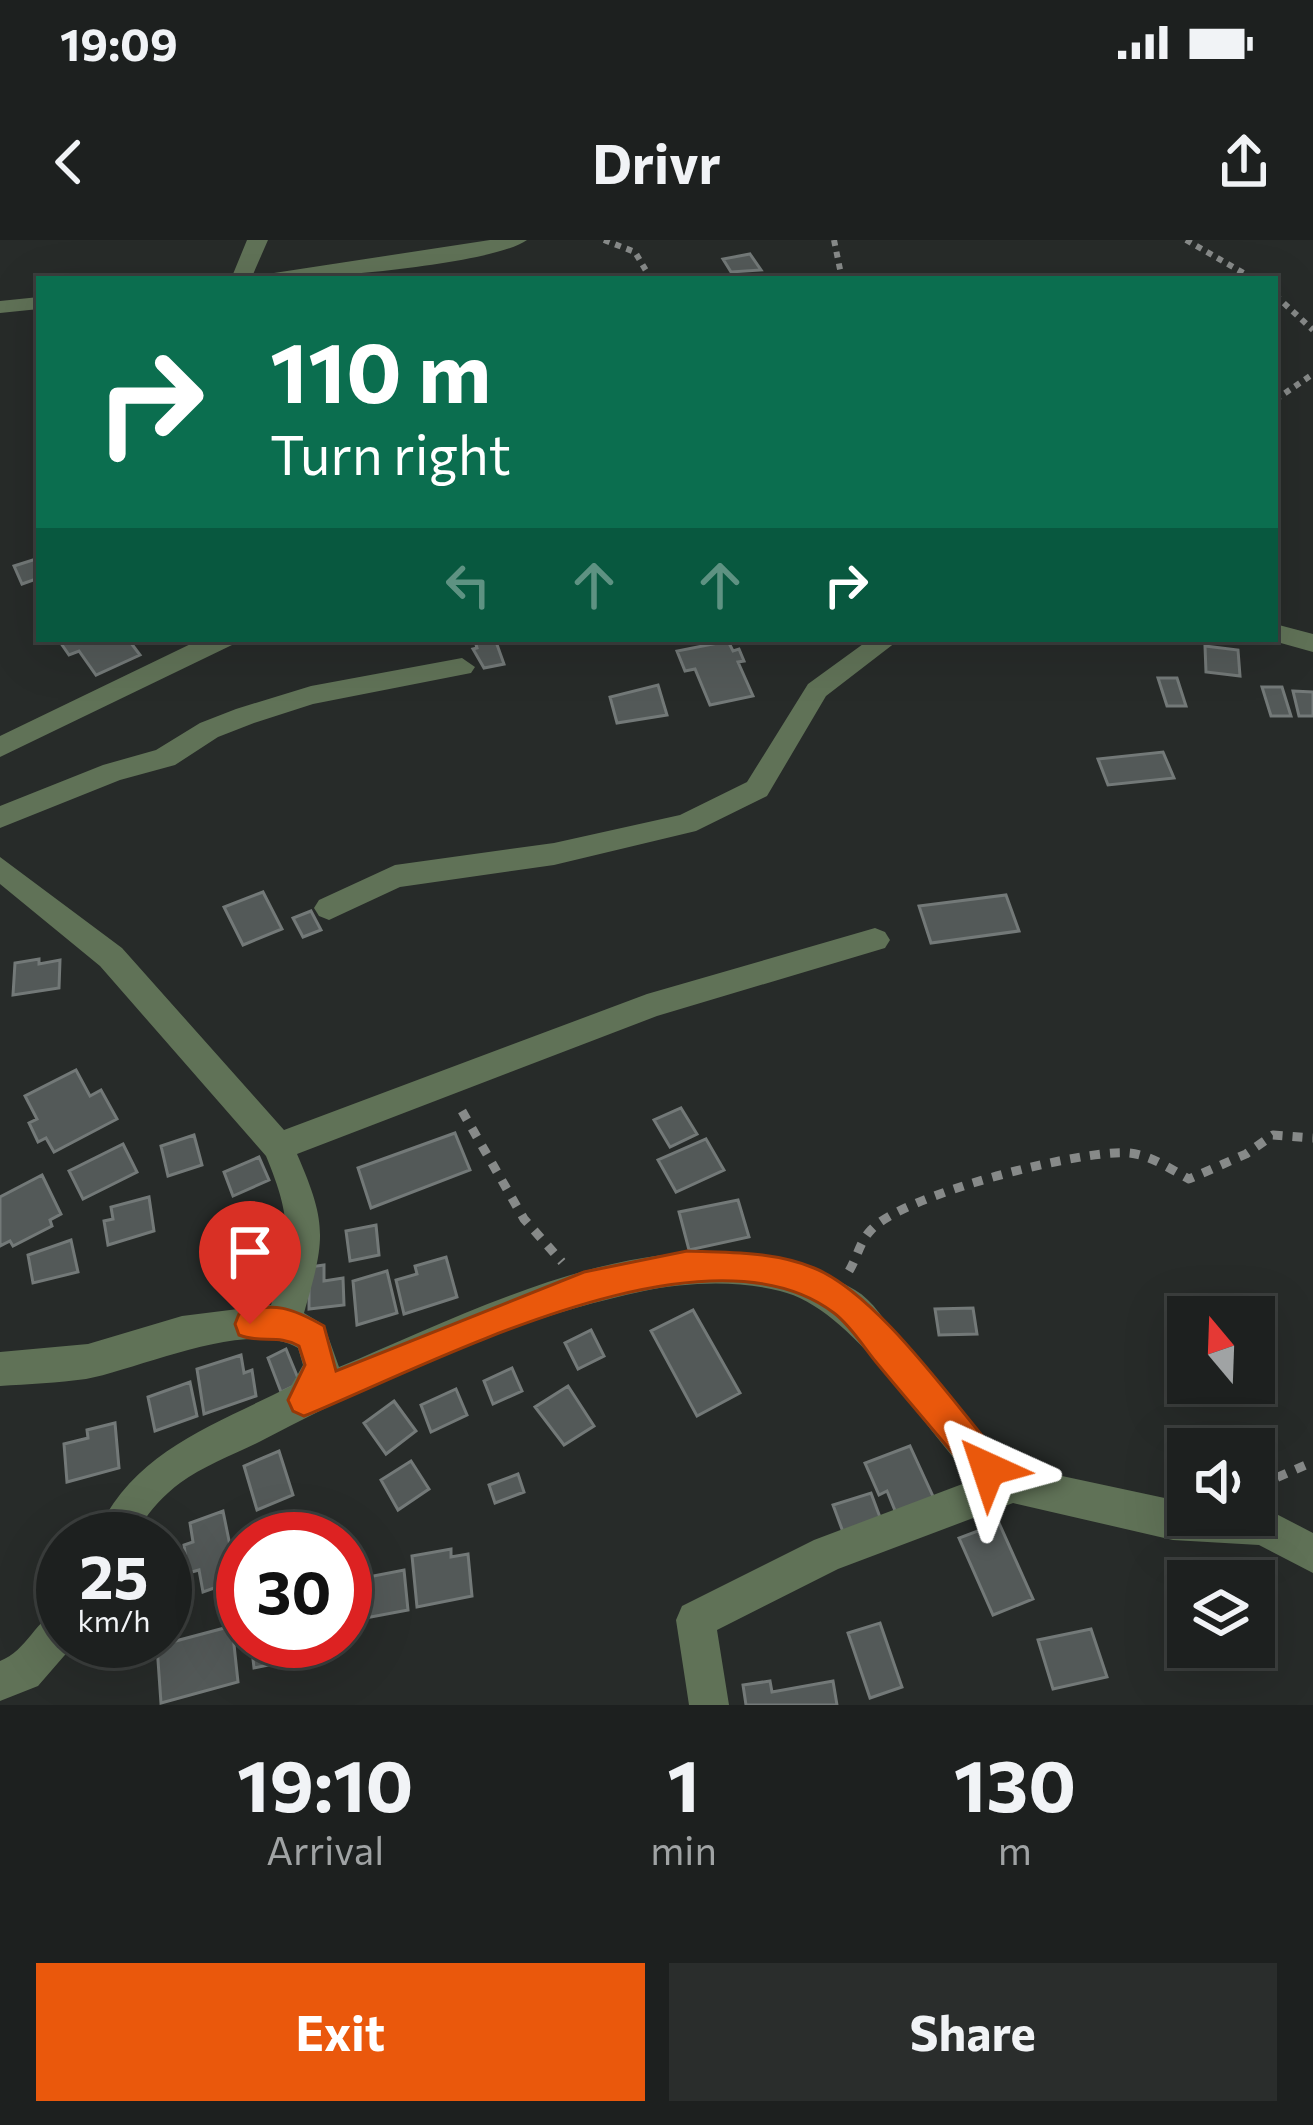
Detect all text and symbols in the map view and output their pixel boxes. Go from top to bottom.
text: 19:09 [60,15,178,70]
icon: back [36,129,102,195]
text: Drivr [592,129,721,195]
icon: share [1211,129,1277,195]
text: 110 m [270,318,491,420]
icon: right [72,324,228,480]
text: Turn right [270,420,511,486]
icon: left [435,552,501,618]
icon: ahead [561,552,627,618]
icon: ahead [687,552,753,618]
icon: right [813,552,879,618]
pin [199,1201,301,1324]
icon: arrive [217,1219,283,1285]
north arrow [1167,1296,1275,1404]
map controls [1167,1296,1275,1668]
position arrow [925,1406,1051,1532]
button: sound [1167,1428,1275,1536]
speed limit sign: 30 [216,1512,372,1668]
text: 25 [79,1538,149,1611]
button: layers [1167,1560,1275,1668]
text: km/h [78,1601,150,1638]
text: 19:10 [237,1739,413,1827]
text: 1 [667,1739,700,1827]
text: 130 [954,1739,1076,1827]
text: Arrival [266,1825,384,1873]
text: min [650,1825,717,1873]
text: m [998,1825,1032,1873]
button: Exit [36,1963,645,2101]
button: Share [669,1963,1277,2101]

